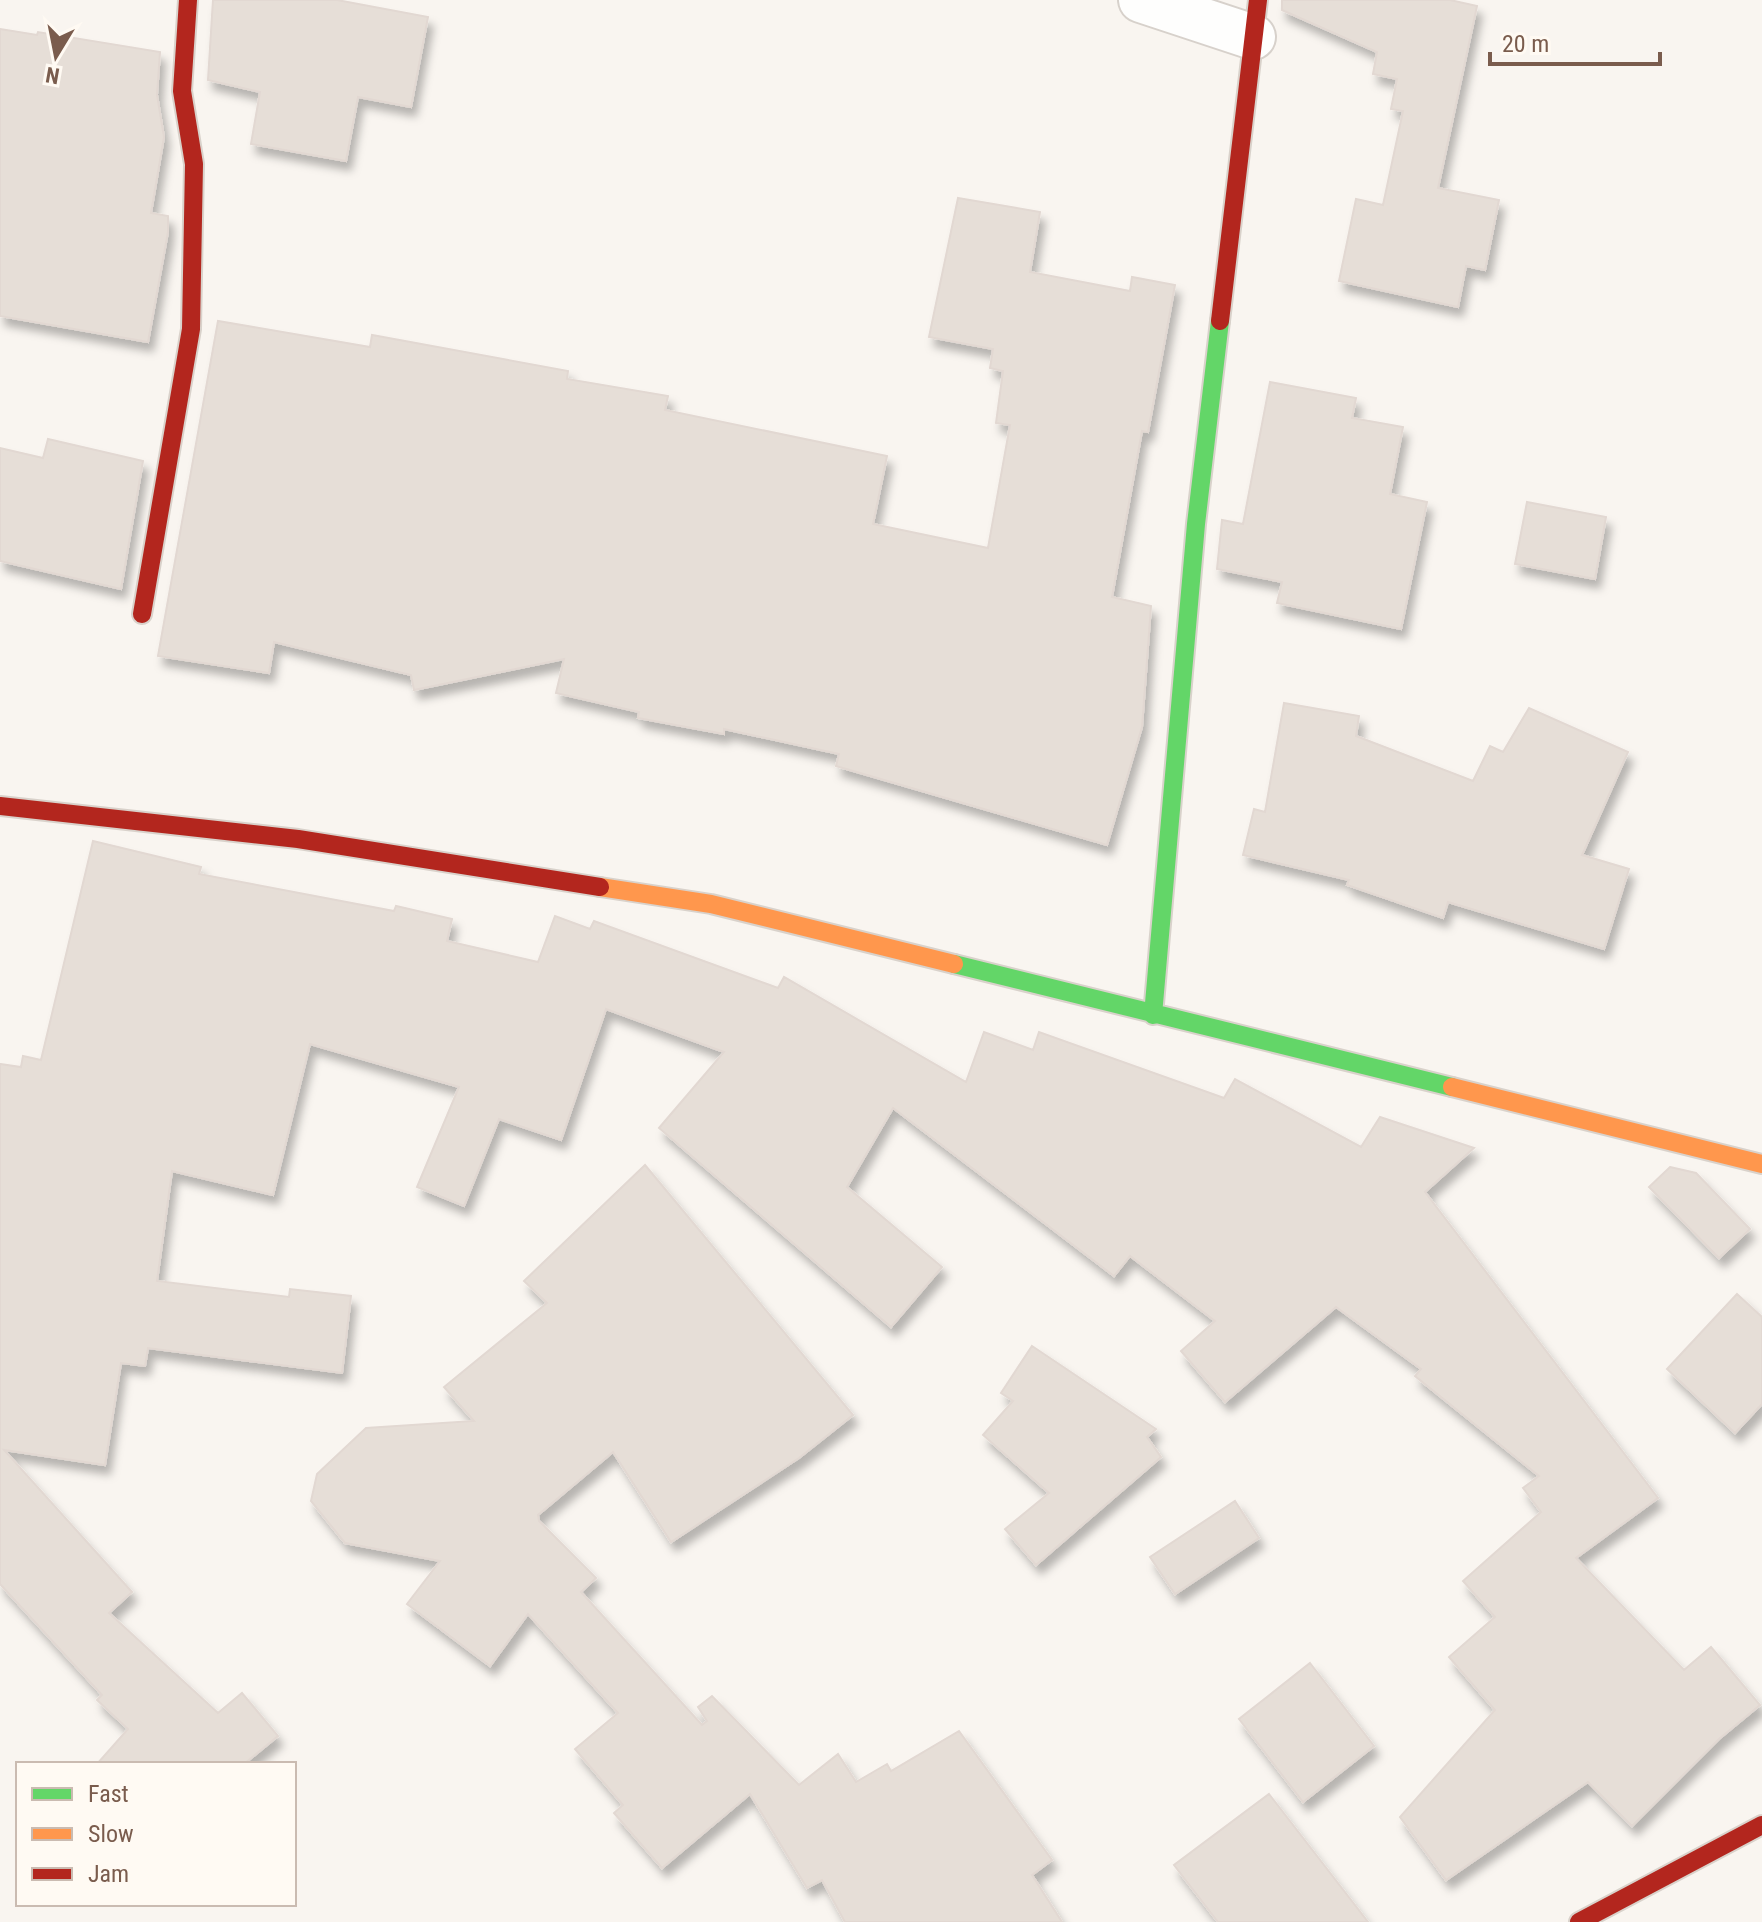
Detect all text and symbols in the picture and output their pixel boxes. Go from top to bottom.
north arrow [16,16,96,96]
scale bar [1490,16,1660,66]
text: 20 m [1502,30,1549,58]
text: N [44,62,61,89]
legend [16,1762,296,1906]
text: Fast [88,1780,129,1808]
text: Slow [88,1820,134,1848]
text: Jam [88,1860,129,1888]

